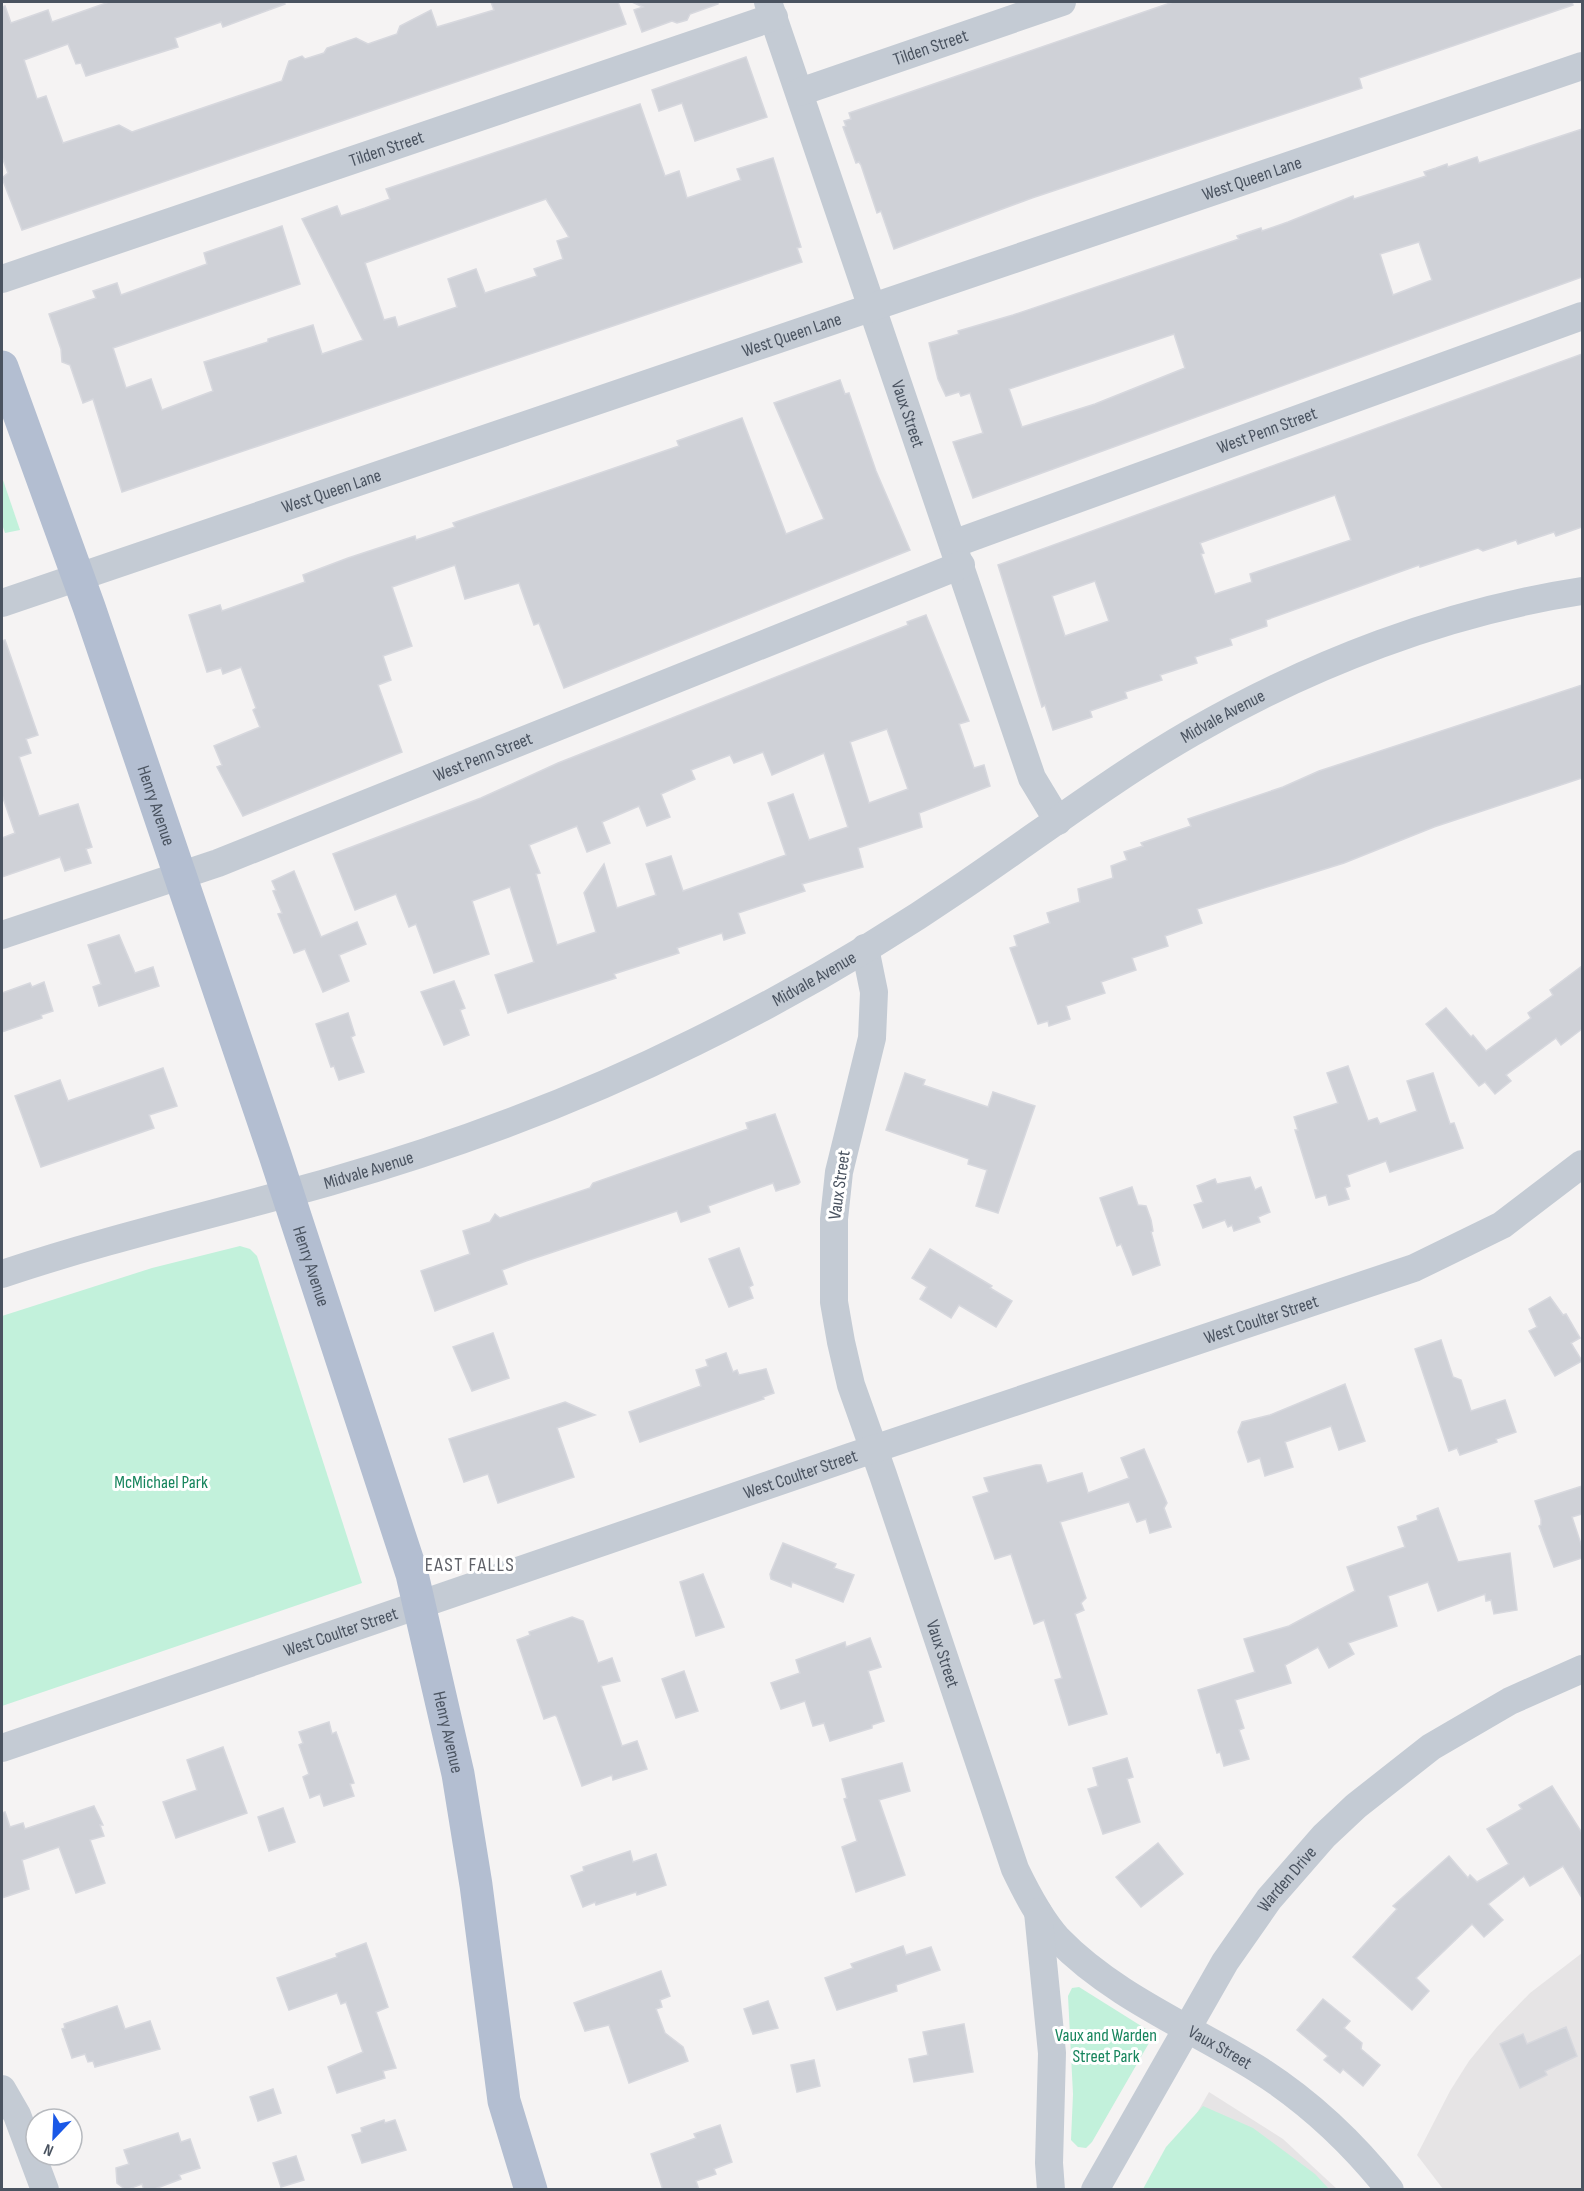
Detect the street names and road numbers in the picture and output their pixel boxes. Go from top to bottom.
street label: Tilden Street [891,25,971,70]
street label: Tilden Street [347,126,427,171]
street label: West Queen Lane [1200,152,1304,205]
street label: West Queen Lane [739,308,844,362]
street label: Vaux Street [886,378,929,451]
street label: West Penn Street [1214,403,1320,458]
street label: West Queen Lane [279,465,384,518]
street label: Midvale Avenue [1177,685,1268,748]
street label: West Penn Street [430,728,536,786]
street label: Henry Avenue [133,763,179,849]
street label: Midvale Avenue [769,947,860,1011]
street label: Midvale Avenue [321,1147,416,1194]
street label: Vaux Street [824,1149,855,1221]
street label: Henry Avenue [288,1224,334,1309]
street label: West Coulter Street [1201,1291,1321,1349]
street label: West Coulter Street [741,1445,861,1504]
street label: West Coulter Street [281,1603,401,1662]
street label: Vaux Street [921,1618,964,1691]
street label: Henry Avenue [428,1689,467,1775]
street label: Warden Drive [1253,1842,1321,1916]
street label: Vaux Street [1184,2021,1256,2074]

